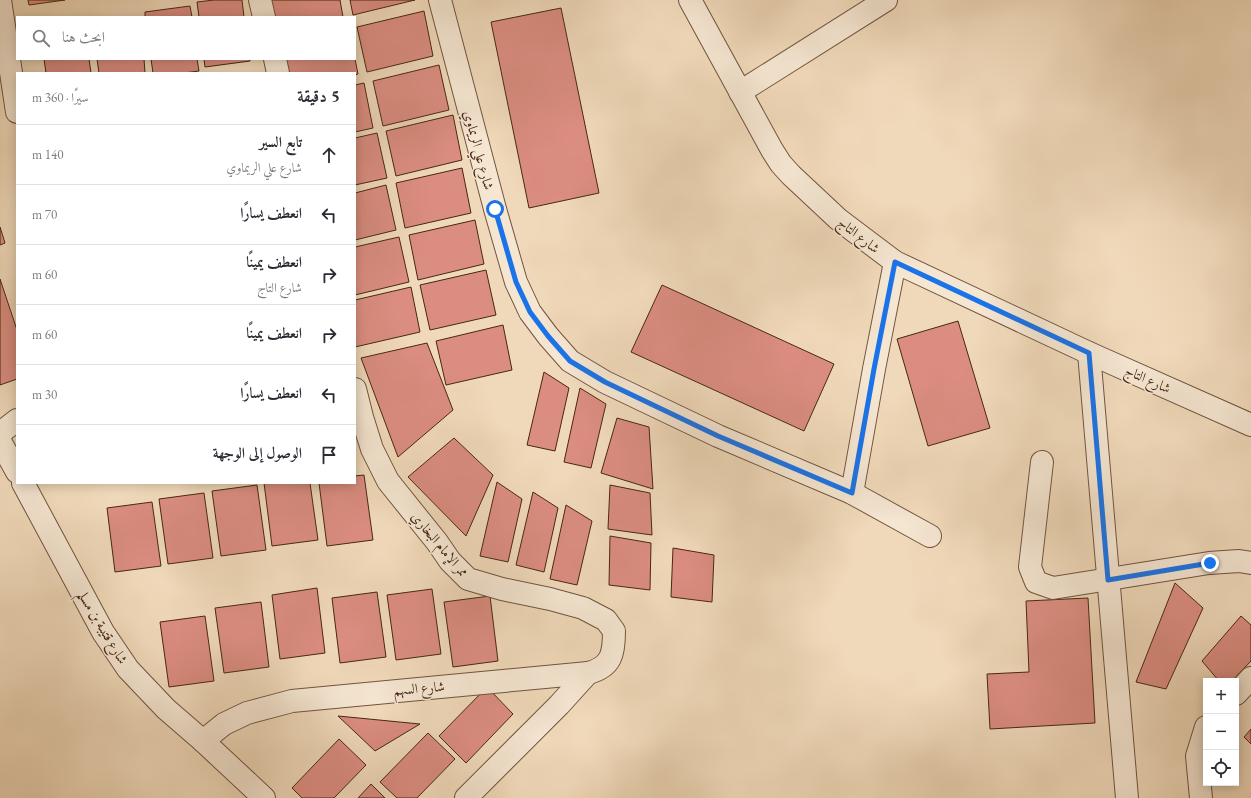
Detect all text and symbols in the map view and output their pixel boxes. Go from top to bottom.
search box [16,16,356,60]
icon: search [30,27,52,49]
text: ابحث هنا [62,27,105,46]
text: 5 دقيقة [297,85,340,107]
text: سيرًا · 360 m [32,89,89,106]
street label: شارع علي الريماوي [456,108,498,193]
text: تابع السير [259,132,302,151]
icon: ahead [318,144,340,166]
text: 140 m [32,146,63,163]
text: شارع علي الريماوي [226,159,302,176]
route start [486,200,504,218]
text: انعطف يسارًا [240,203,302,222]
icon: left [318,204,340,226]
text: 70 m [32,206,57,223]
street label: شارع التاج [832,213,884,260]
text: انعطف يمينًا [246,252,302,271]
icon: right [318,264,340,286]
text: 60 m [32,266,57,283]
text: شارع التاج [257,279,302,296]
text: انعطف يمينًا [246,323,302,342]
icon: right [318,324,340,346]
text: 60 m [32,326,57,343]
street label: شارع التاج [1121,361,1174,401]
text: انعطف يسارًا [240,383,302,402]
icon: left [318,384,340,406]
text: 30 m [32,386,57,403]
text: الوصول إلى الوجهة [213,443,302,462]
icon: arrive [318,444,340,466]
street label: ممر الإمام البخاري [404,508,472,583]
route end [1201,554,1219,572]
street label: شارع قتيبة بن مسلم [69,587,132,670]
street label: شارع السهم [392,677,446,704]
map controls [1203,678,1239,786]
button: + [1203,678,1239,714]
button: − [1203,714,1239,750]
button: locate [1203,750,1239,786]

